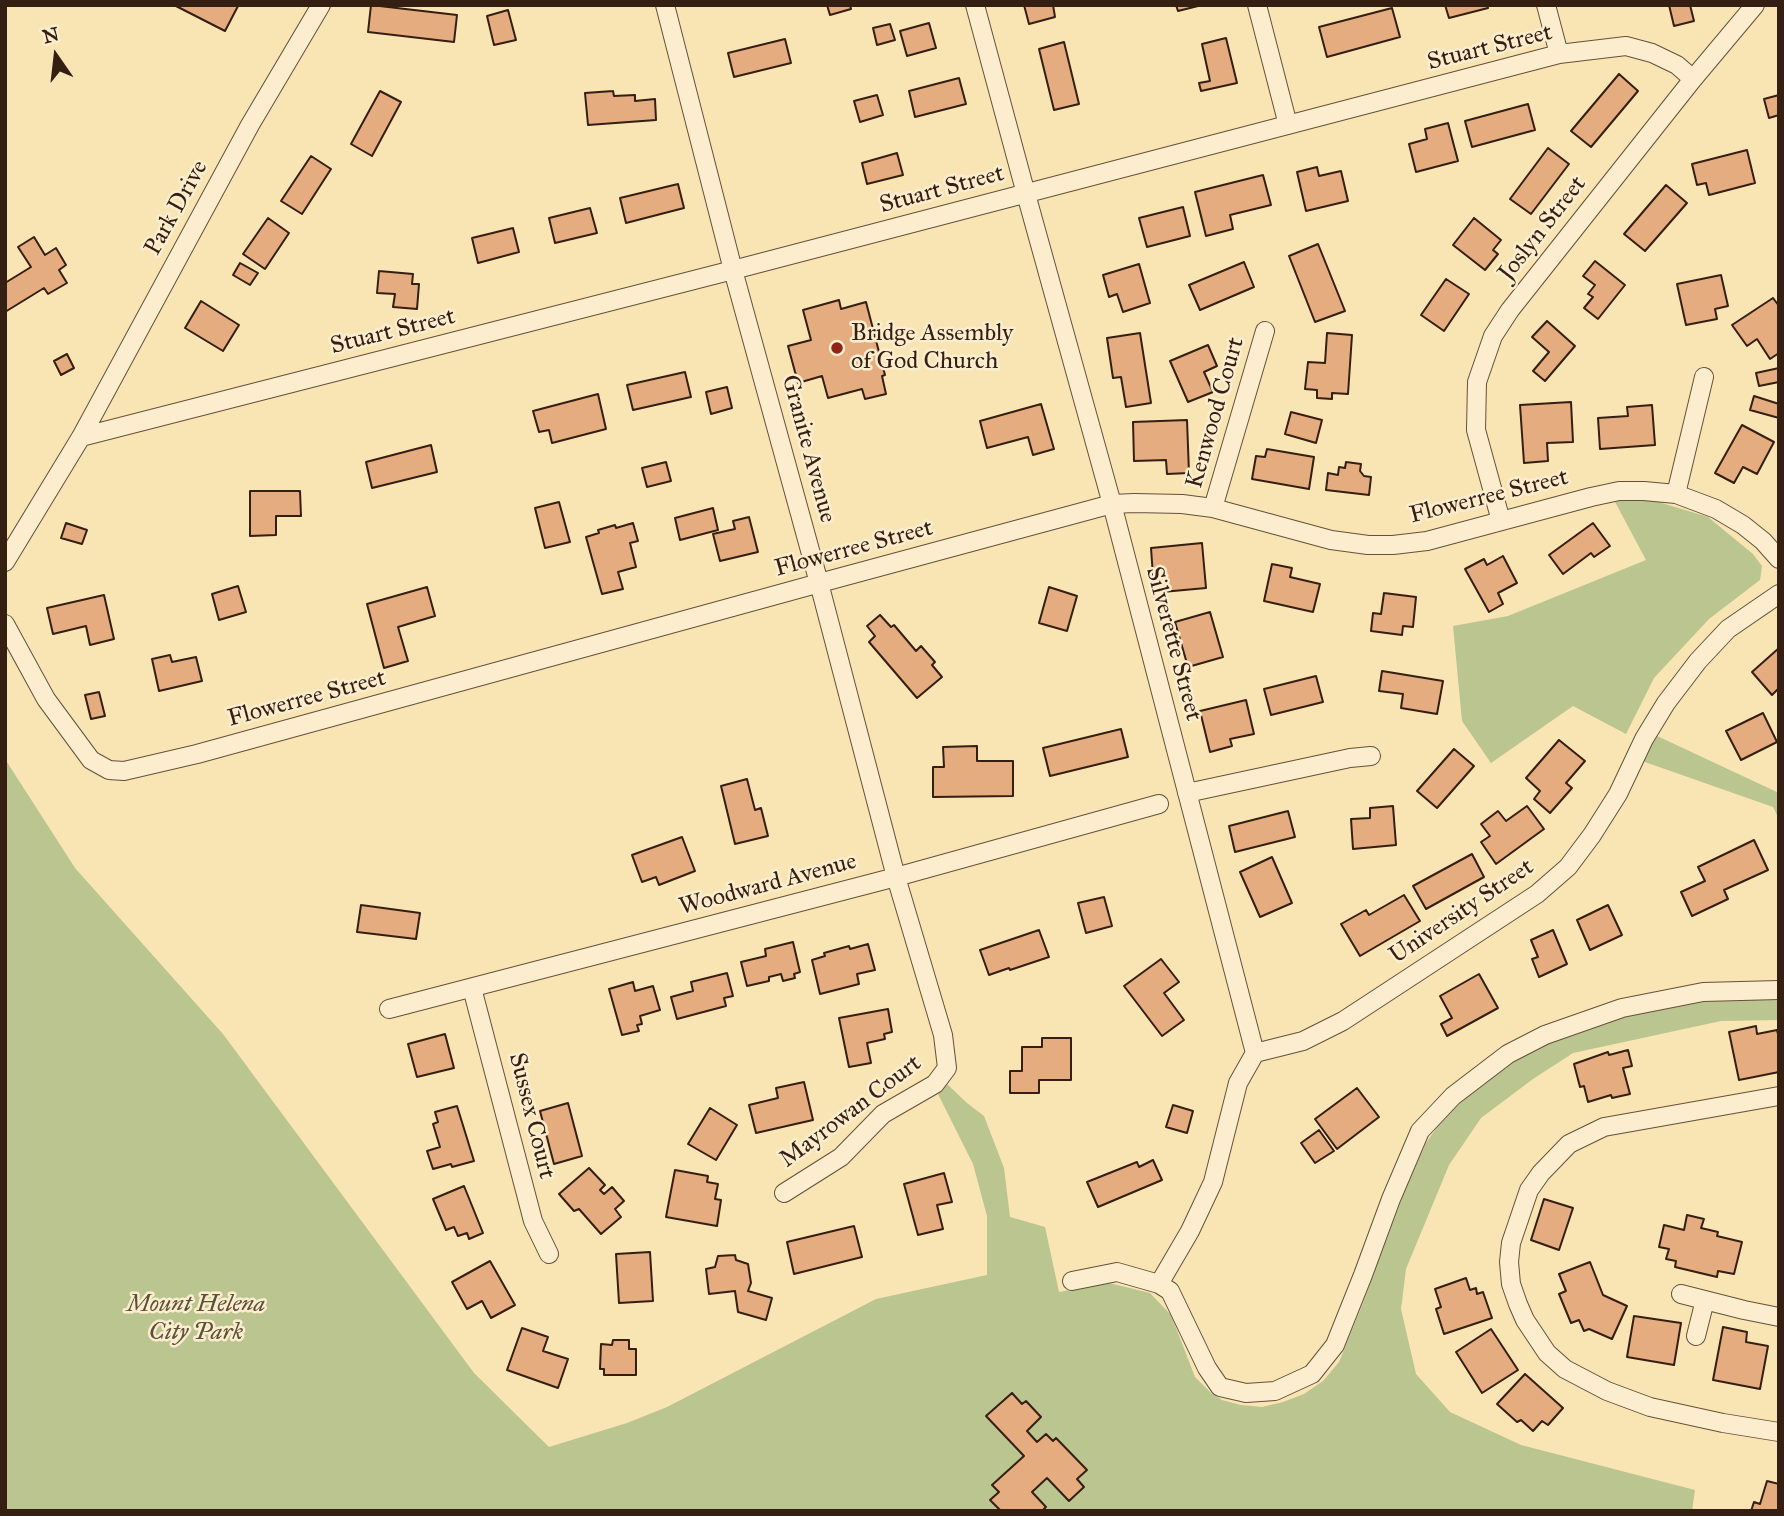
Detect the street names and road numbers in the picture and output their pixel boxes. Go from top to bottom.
street label: Stuart Street [1425,19,1555,77]
street label: Park Drive [139,156,215,260]
street label: Stuart Street [877,160,1007,220]
street label: Joslyn Street [1493,171,1593,287]
street label: Stuart Street [328,303,458,361]
street label: Kenwood Court [1181,334,1251,492]
street label: Granite Avenue [774,372,842,526]
street label: Flowerree Street [1407,463,1571,531]
street label: Flowerree Street [772,514,936,584]
street label: Silverette Street [1139,564,1207,724]
street label: Flowerree Street [225,664,389,734]
street label: Woodward Avenue [676,848,860,922]
street label: University Street [1384,853,1540,971]
street label: Mayrowan Court [775,1049,927,1175]
street label: Sussex Court [501,1050,561,1182]

